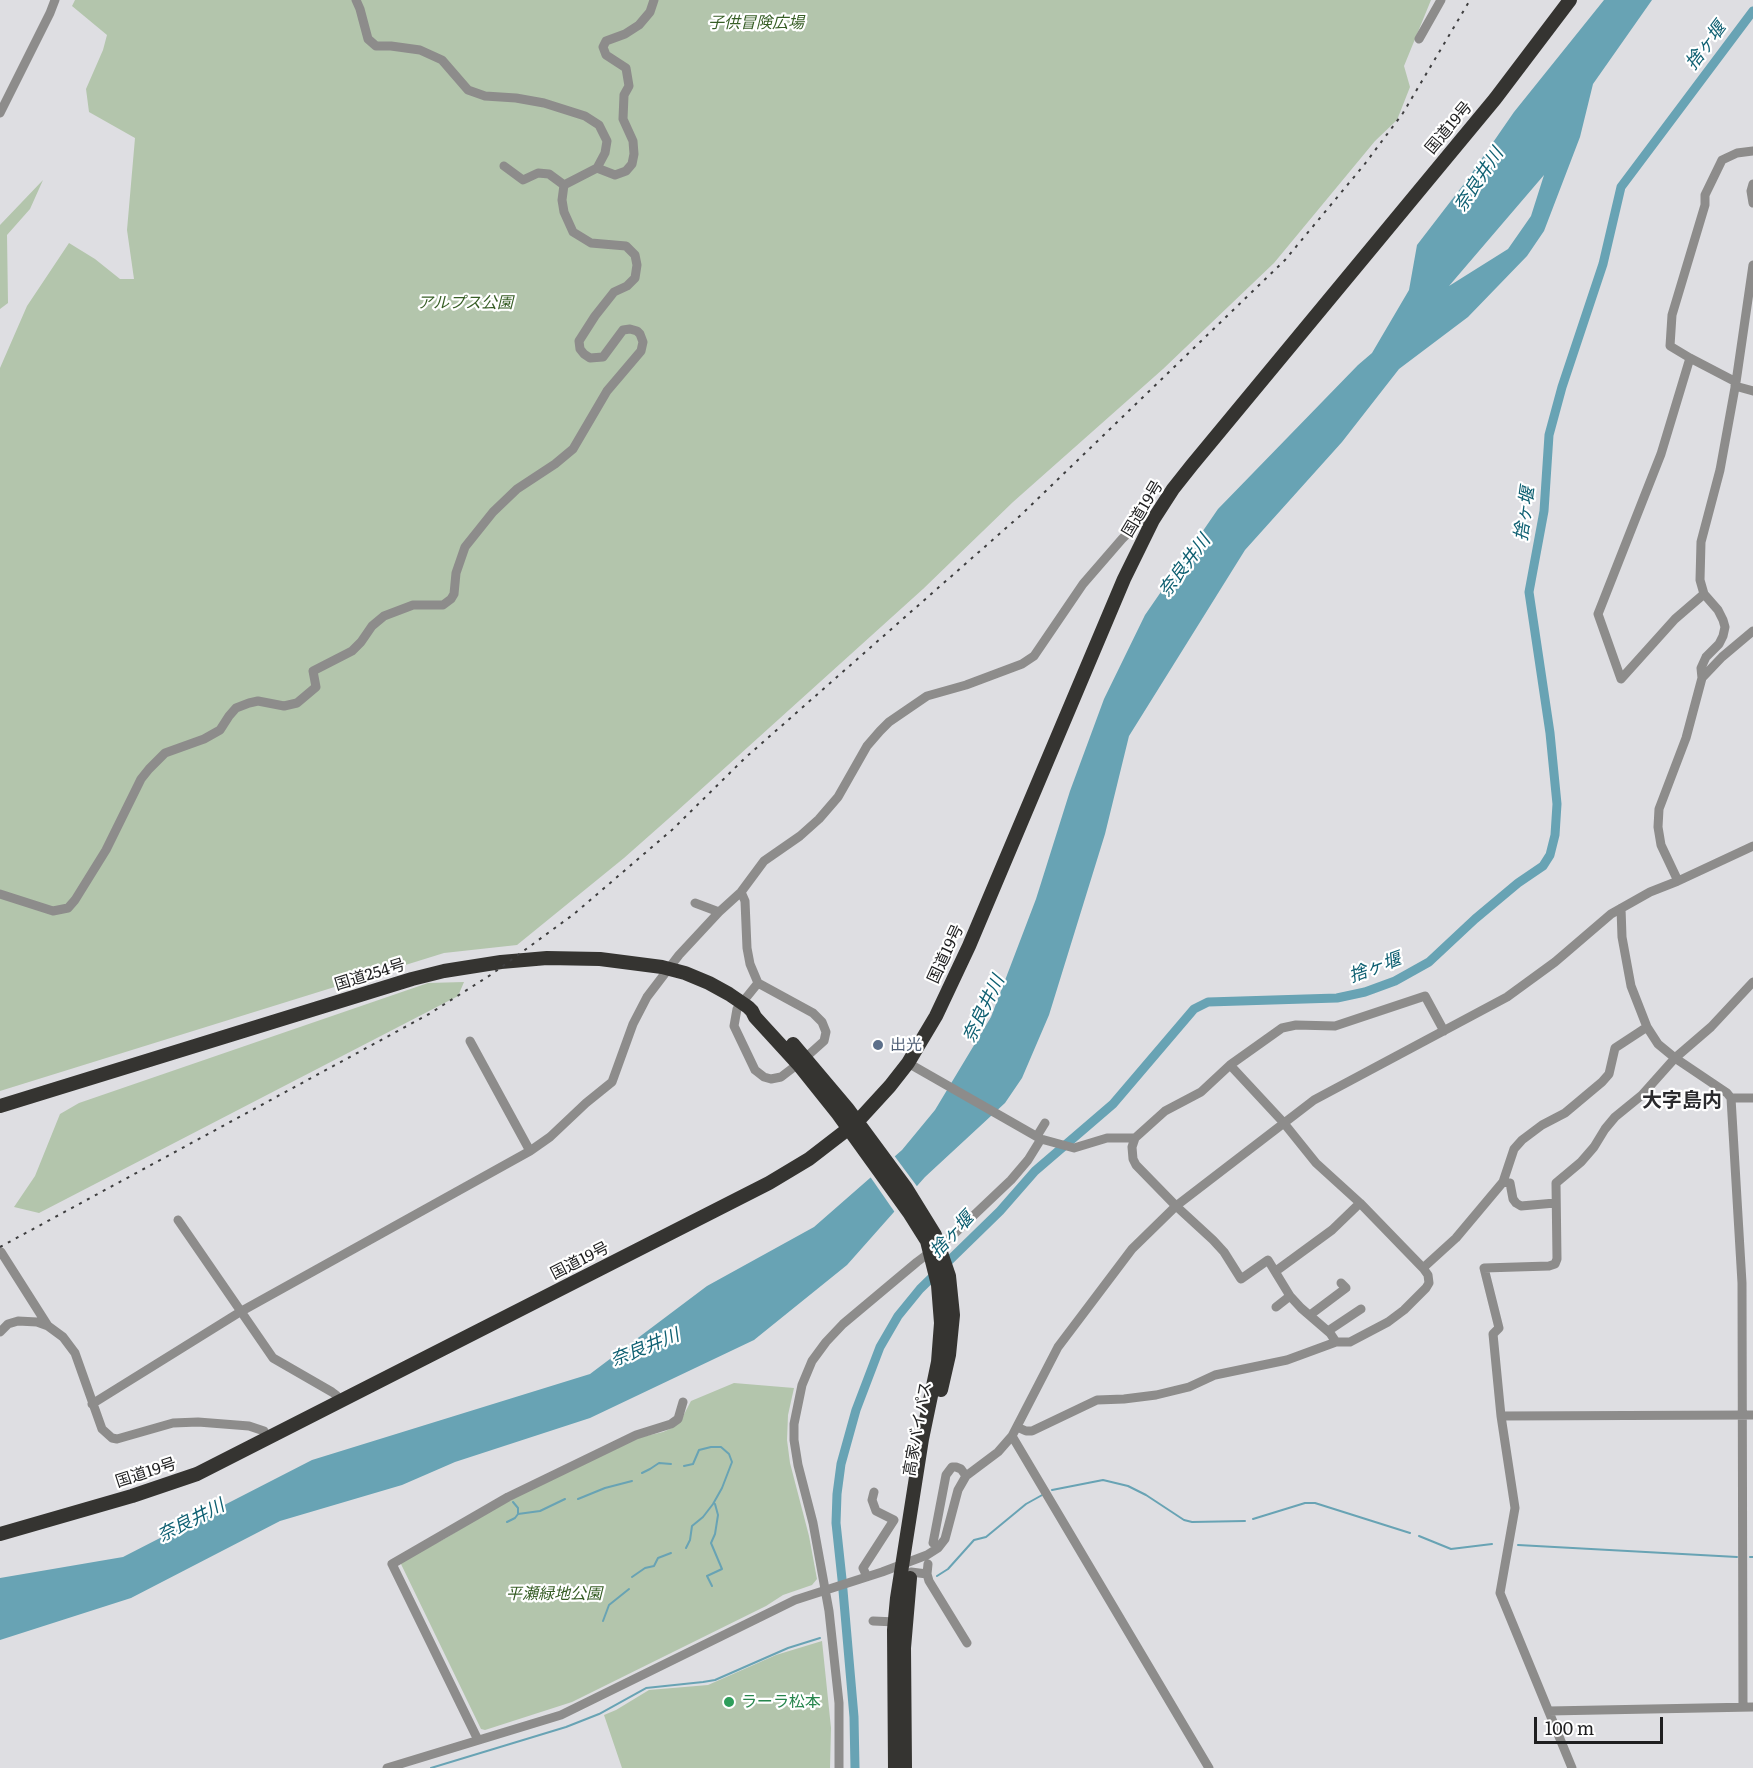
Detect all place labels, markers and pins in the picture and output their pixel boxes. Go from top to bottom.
place label: 出光 [890,1035,922,1055]
marker: 出光 [871,1038,885,1052]
place label: ラーラ松本 [741,1692,821,1712]
marker: ラーラ松本 [722,1695,736,1709]

